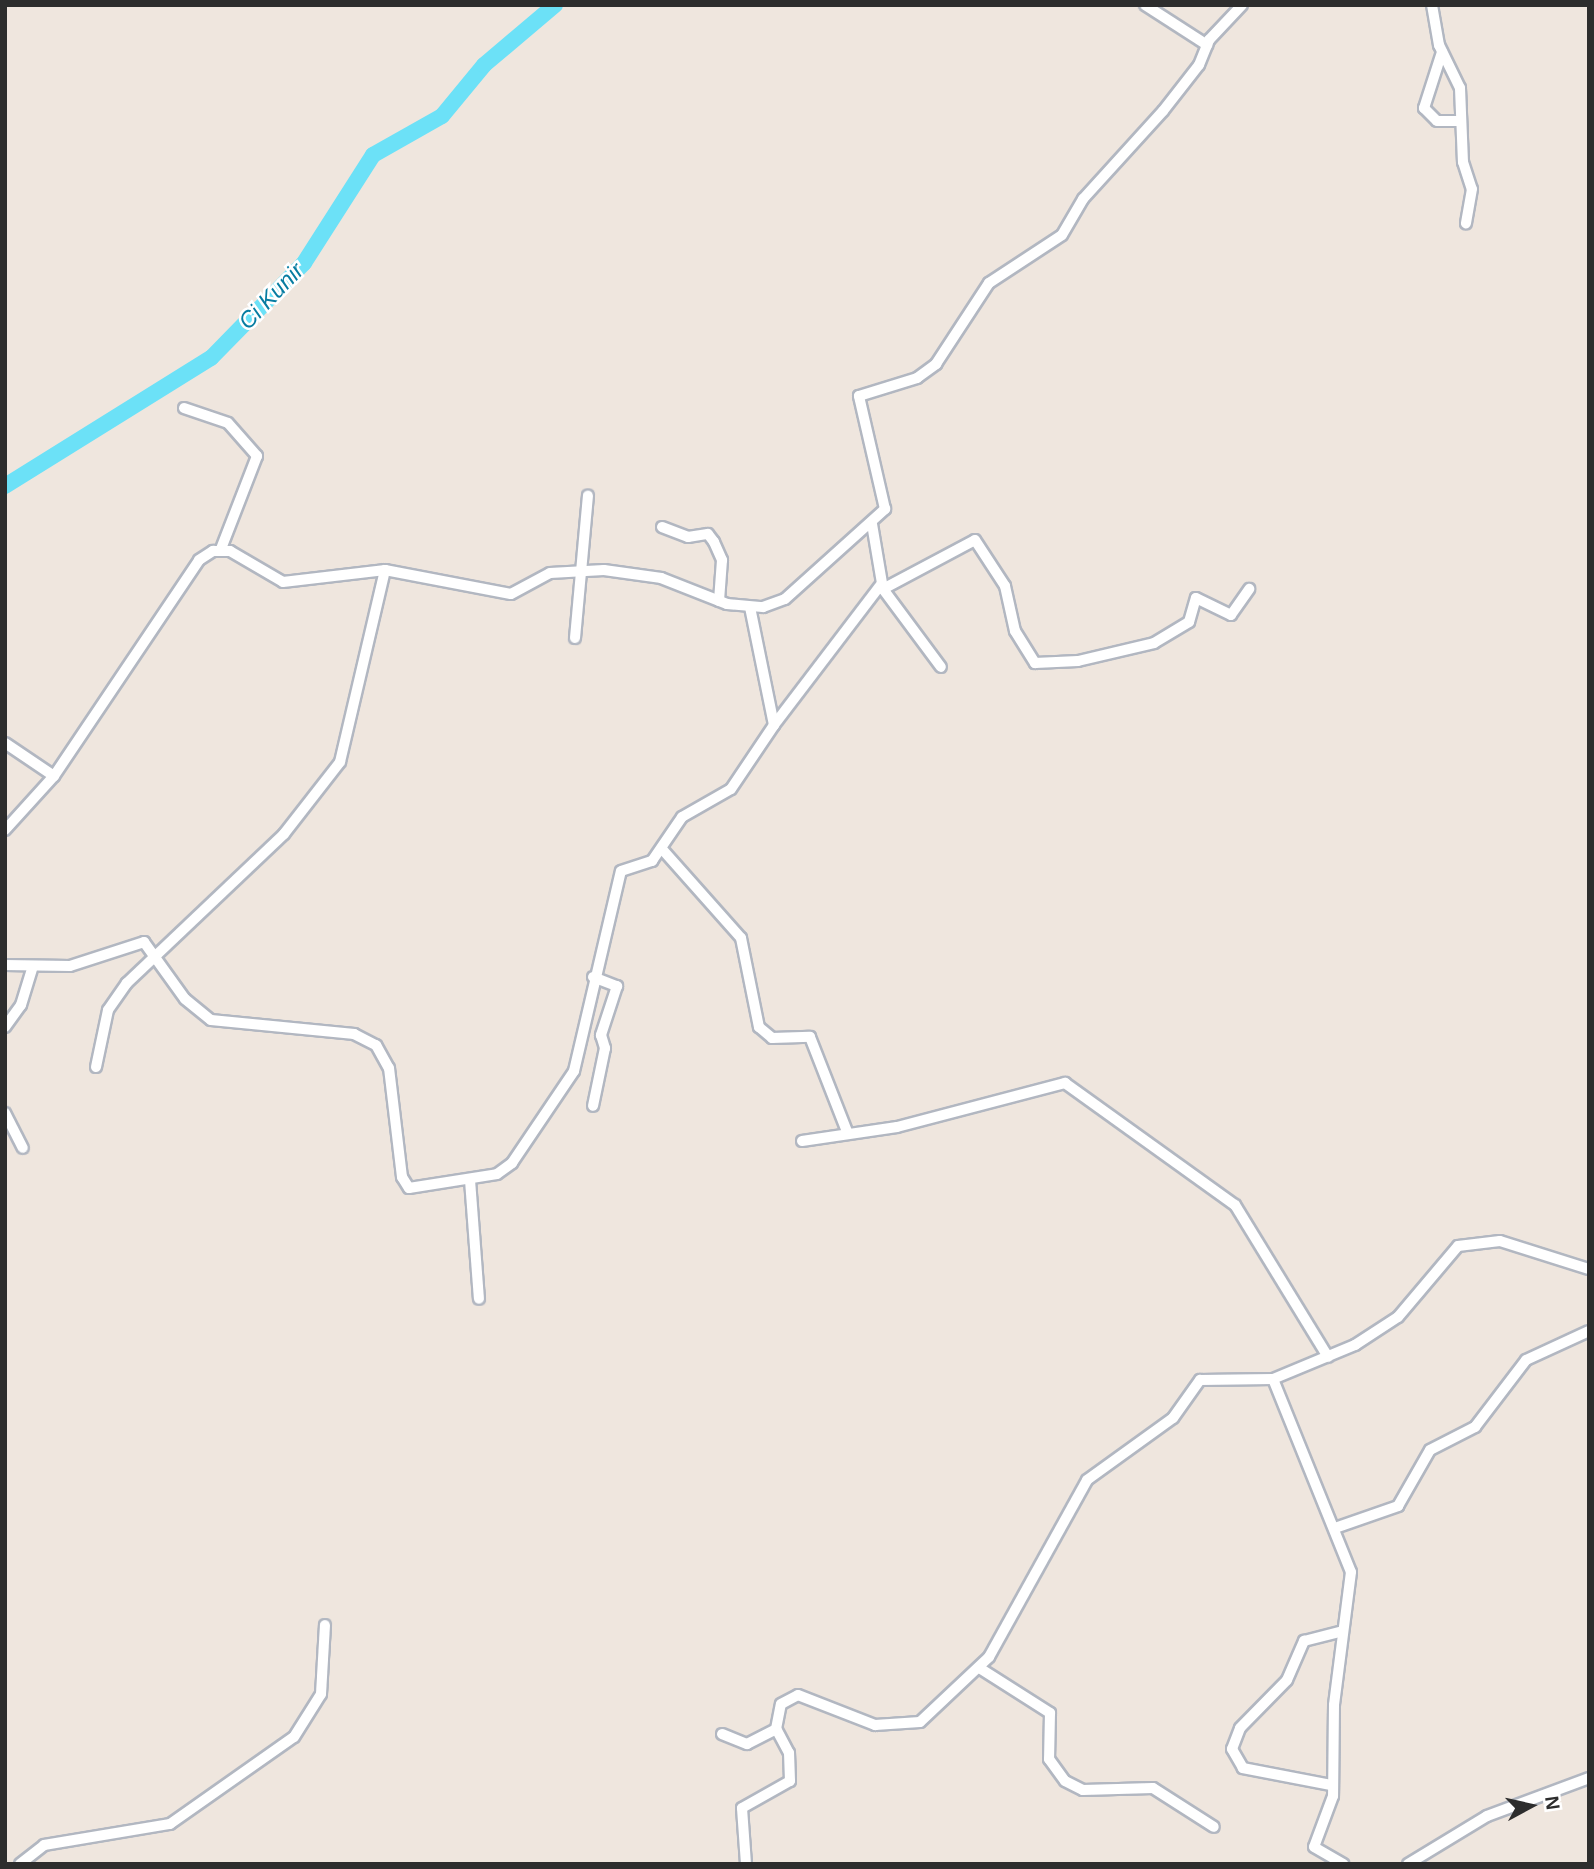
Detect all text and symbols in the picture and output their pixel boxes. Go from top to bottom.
water label: Ci Kunir [233,257,309,335]
north arrow [1496,1771,1566,1841]
text: N [1541,1795,1564,1811]

